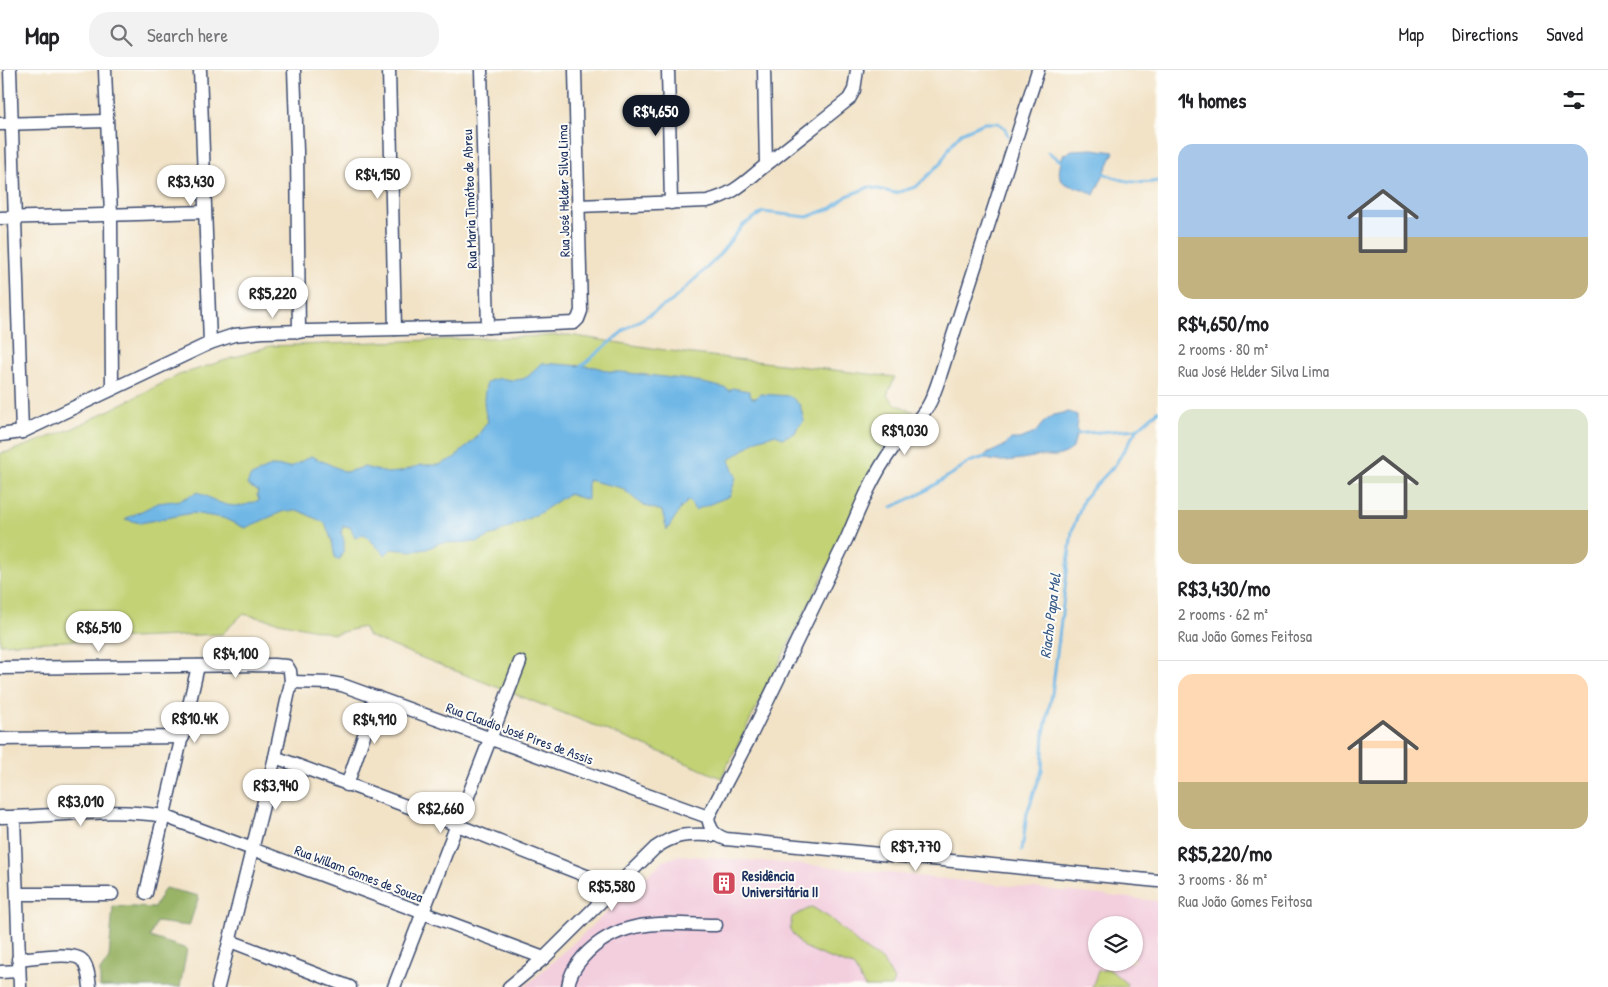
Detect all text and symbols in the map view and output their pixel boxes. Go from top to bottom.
search box [89,12,439,57]
text: Map [25,19,59,51]
icon: search [107,21,135,49]
text: Search here [147,22,228,48]
text: Map [1399,22,1424,47]
text: Directions [1452,22,1518,47]
text: Saved [1546,22,1583,47]
text: 14 homes [1178,86,1246,115]
icon: filters [1560,86,1588,114]
pin: R$4,650 [610,94,702,137]
text: R$4,650 [634,100,678,122]
street label: Rua José Helder Silva Lima [552,124,574,257]
street label: Rua Maria Timóteo de Abreu [457,129,481,269]
pin: R$4,150 [332,158,424,200]
text: R$4,150 [356,163,400,185]
pin: R$3,430 [145,164,237,207]
text: R$3,430 [168,170,214,192]
icon: home [1338,176,1428,266]
pin: R$5,220 [227,276,319,319]
text: R$5,220 [249,282,297,304]
text: R$4,650/mo [1178,309,1269,338]
text: 2 rooms · 80 m² [1178,338,1268,360]
text: Rua José Helder Silva Lima [1178,360,1329,382]
pin: R$9,030 [859,414,951,456]
text: R$9,030 [882,419,928,441]
icon: home [1338,442,1428,532]
water label: Riacho Papa Mel [1034,571,1066,660]
text: R$3,430/mo [1178,574,1270,603]
text: 2 rooms · 62 m² [1178,603,1268,625]
pin: R$6,510 [53,610,145,653]
text: R$6,510 [77,616,121,638]
text: Rua João Gomes Feitosa [1178,625,1312,647]
pin: R$4,100 [190,636,282,679]
text: R$4,100 [214,642,258,664]
street label: Rua Claudio José Pires de Assis [444,697,596,769]
pin: R$10.4K [149,702,241,744]
pin: R$4,910 [329,702,421,745]
text: R$10.4K [172,707,218,729]
icon: home [1338,707,1428,797]
text: R$4,910 [353,708,397,730]
pin: R$3,940 [230,768,322,811]
text: R$3,940 [254,774,298,796]
pin: R$3,010 [35,784,127,827]
text: R$3,010 [58,790,104,812]
pin: R$2,660 [395,792,487,834]
text: R$2,660 [418,797,464,819]
pin: R$7,770 [870,830,962,872]
text: R$7,770 [891,835,941,857]
text: R$5,220/mo [1178,839,1272,868]
street label: Rua Willam Gomes de Souza [292,840,426,906]
place label: Residência Universitária II [742,866,818,901]
text: 3 rooms · 86 m² [1178,868,1267,890]
pin: R$5,580 [566,870,658,912]
building icon: Residência Universitária II [711,870,737,896]
text: R$5,580 [589,875,635,897]
text: Rua João Gomes Feitosa [1178,890,1312,912]
map controls [1088,916,1143,971]
button: layers [1088,916,1143,971]

